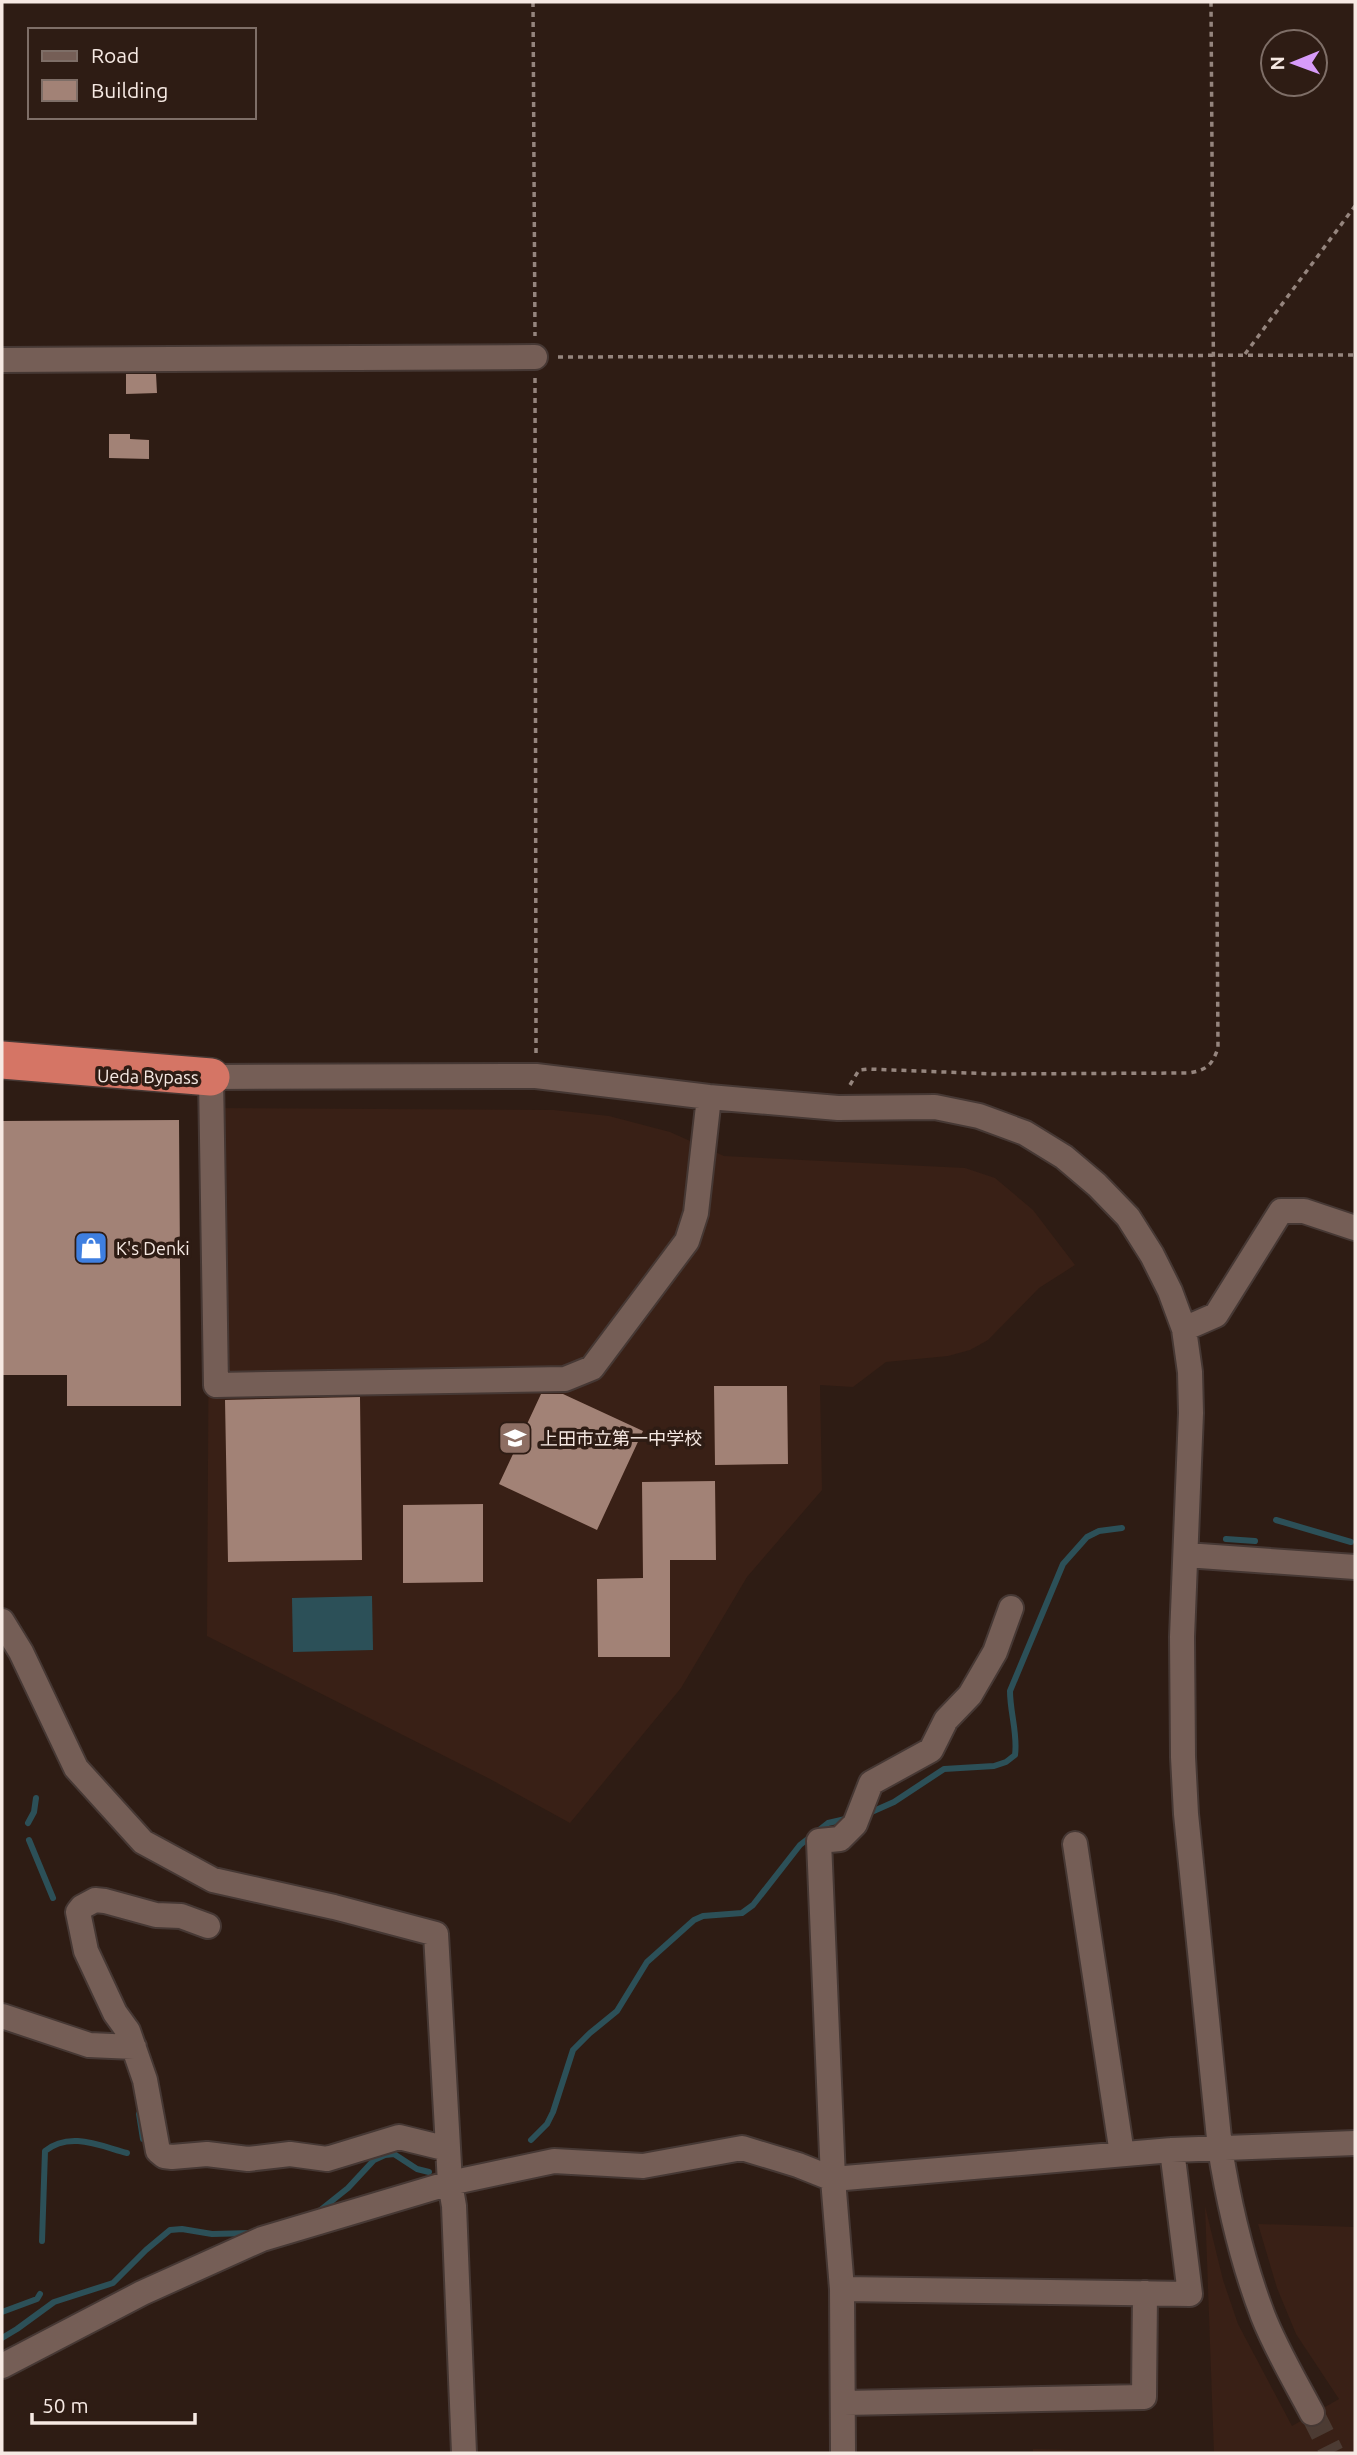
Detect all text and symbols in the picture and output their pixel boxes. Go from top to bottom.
legend [28,28,256,119]
north arrow [1259,28,1329,98]
text: Road [91,43,139,67]
text: N [1266,56,1288,71]
text: Building [91,78,168,102]
street label: Ueda Bypass [97,1065,199,1087]
shop icon: K's Denki [72,1229,110,1267]
place label: K's Denki [116,1238,190,1258]
school or university icon: 上田市立第一中学校 [496,1419,534,1457]
place label: 上田市立第一中学校 [540,1428,702,1448]
scale bar [32,2382,194,2426]
text: 50 m [42,2393,89,2417]

